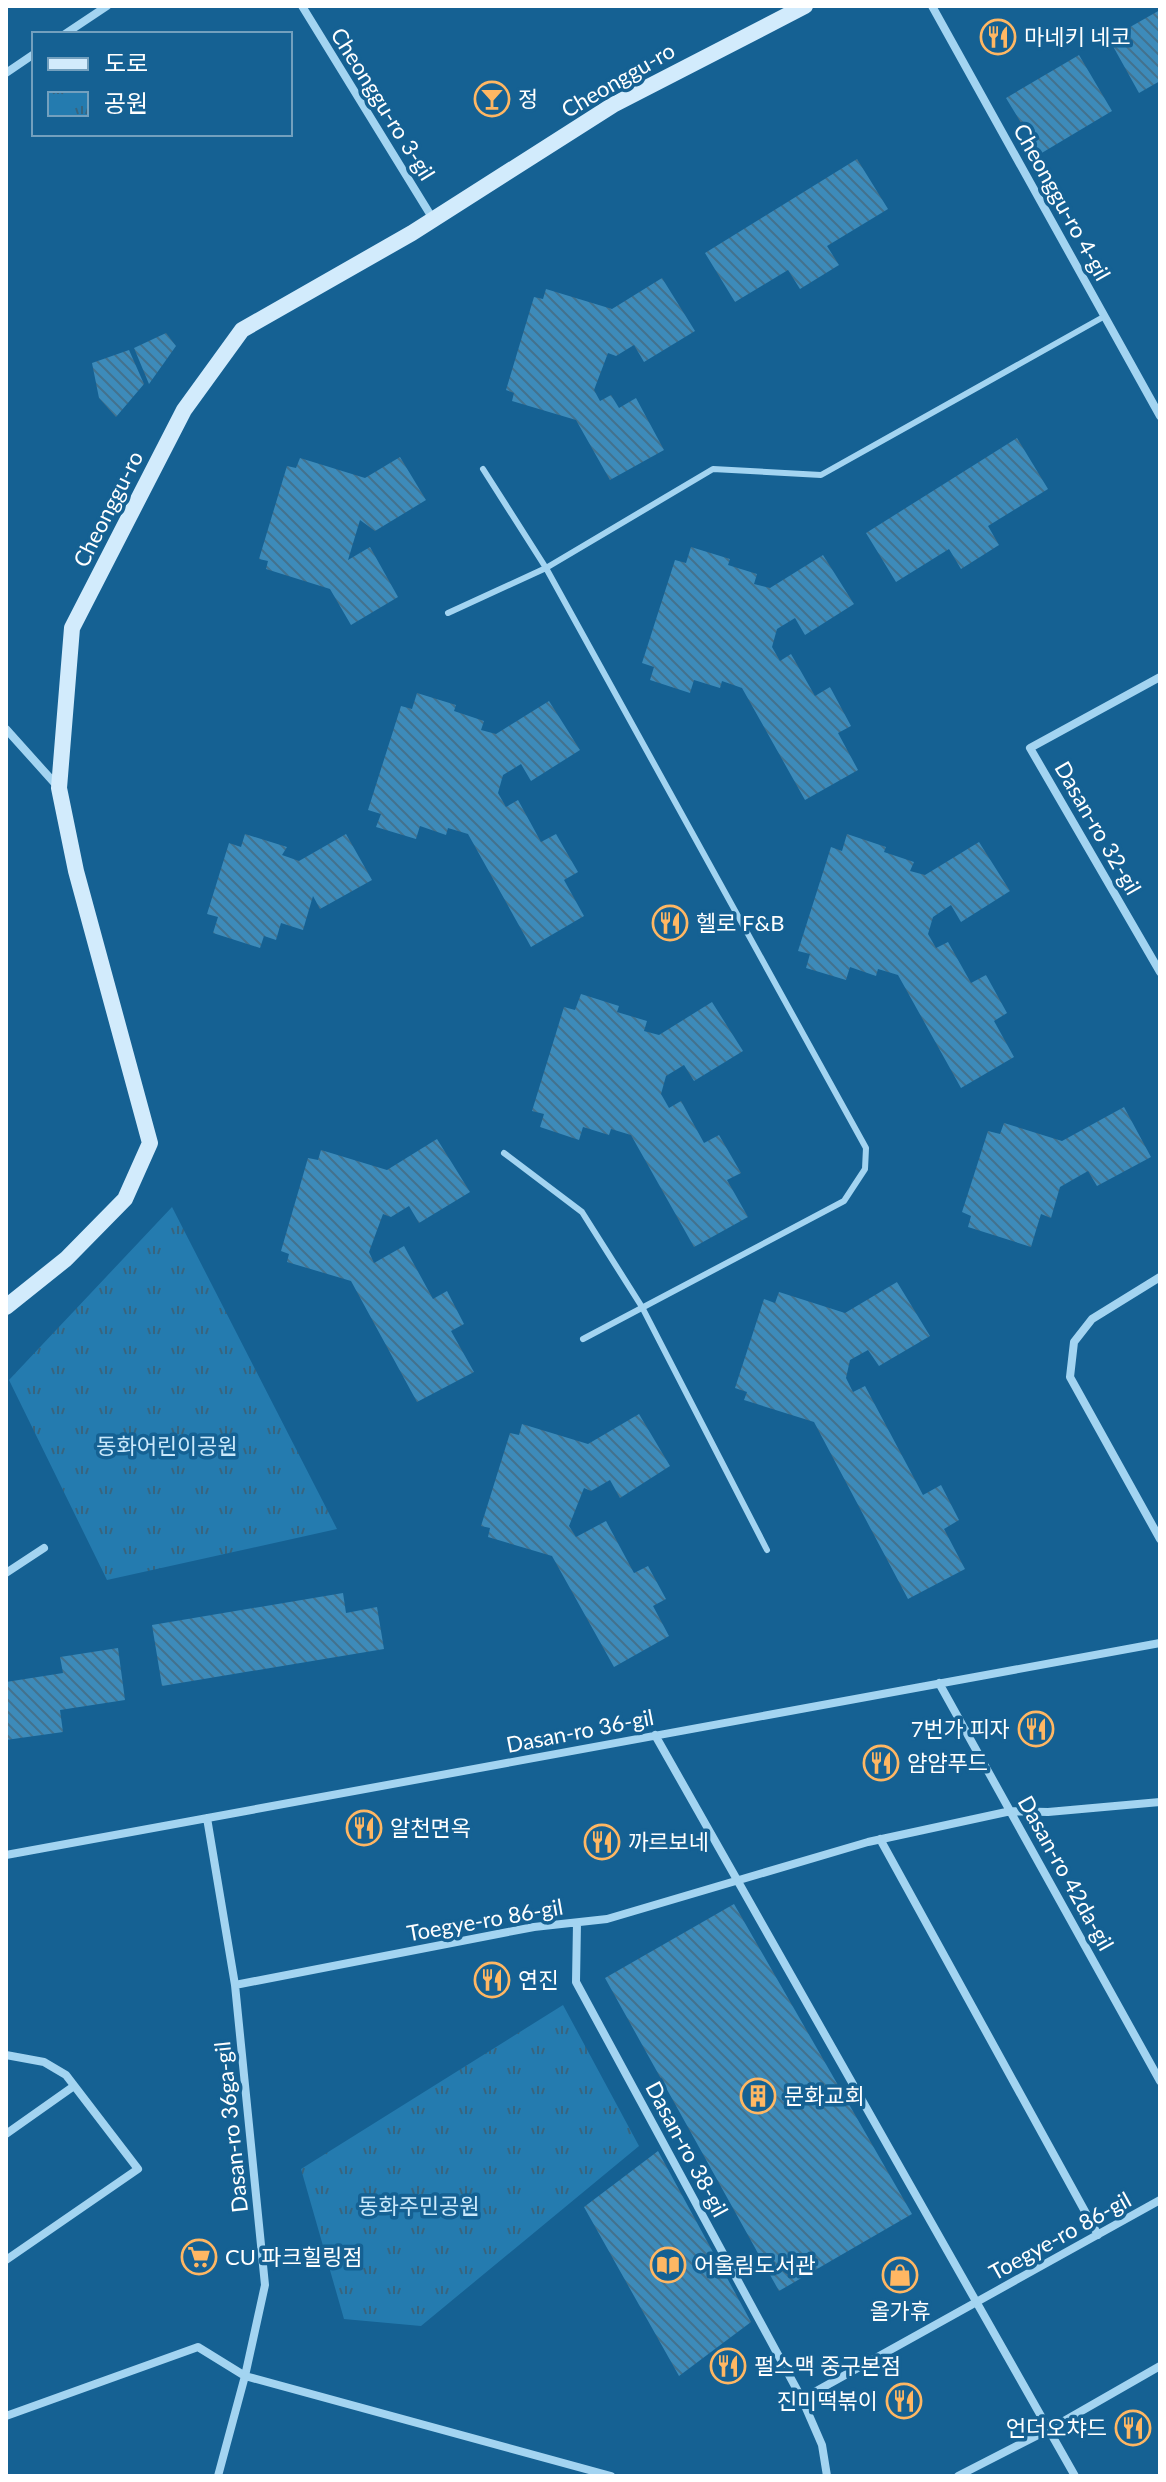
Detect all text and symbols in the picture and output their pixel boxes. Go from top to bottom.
restaurant icon: 마네키 네코 [979,18,1017,56]
street label: Cheonggu-ro 3-gil [326,22,441,185]
place label: 마네키 네코 [1024,23,1131,50]
legend [32,32,292,136]
street label: Cheonggu-ro [556,36,679,123]
text: 도로 [104,48,148,77]
bar icon: 정 [473,80,511,118]
place label: 정 [518,85,538,112]
text: 공원 [104,88,148,117]
street label: Cheonggu-ro 4-gil [1008,119,1117,285]
street label: Cheonggu-ro [67,446,148,571]
street label: Dasan-ro 32-gil [1049,756,1148,899]
restaurant icon: 헬로 F&B [651,904,689,942]
place label: 헬로 F&B [696,909,784,936]
park label: 동화어린이공원 [96,1432,238,1459]
street label: Dasan-ro 36-gil [504,1703,656,1758]
restaurant icon: 7번가 피자 [1017,1710,1055,1748]
place label: 7번가 피자 [911,1715,1010,1742]
restaurant icon: 얌얌푸드 [862,1744,900,1782]
place label: 얌얌푸드 [907,1749,988,1776]
street label: Dasan-ro 42da-gil [1013,1791,1120,1955]
restaurant icon: 알천면옥 [345,1809,383,1847]
place label: 알천면옥 [390,1814,471,1841]
restaurant icon: 까르보네 [583,1823,621,1861]
place label: 까르보네 [628,1828,709,1855]
street label: Toegye-ro 86-gil [405,1892,565,1947]
restaurant icon: 연진 [473,1961,511,1999]
place label: 연진 [518,1966,558,1993]
street label: Dasan-ro 36ga-gil [208,2040,253,2214]
street label: Dasan-ro 38-gil [640,2076,734,2221]
building icon: 문화교회 [739,2077,777,2115]
place label: 문화교회 [784,2082,865,2109]
street label: Toegye-ro 86-gil [984,2185,1135,2286]
park label: 동화주민공원 [358,2192,480,2219]
supermarket icon: CU 파크힐링점 [180,2238,218,2276]
place label: CU 파크힐링점 [225,2243,363,2270]
library icon: 어울림도서관 [649,2246,687,2284]
place label: 어울림도서관 [694,2251,815,2278]
shop icon: 올가휴 [881,2256,919,2294]
place label: 올가휴 [870,2297,930,2324]
restaurant icon: 펄스맥 중구본점 [709,2347,747,2385]
place label: 펄스맥 중구본점 [754,2352,901,2379]
restaurant icon: 진미떡볶이 [885,2382,923,2420]
place label: 진미떡볶이 [777,2387,878,2414]
restaurant icon: 언더오챠드 [1114,2409,1152,2447]
place label: 언더오챠드 [1006,2414,1107,2441]

